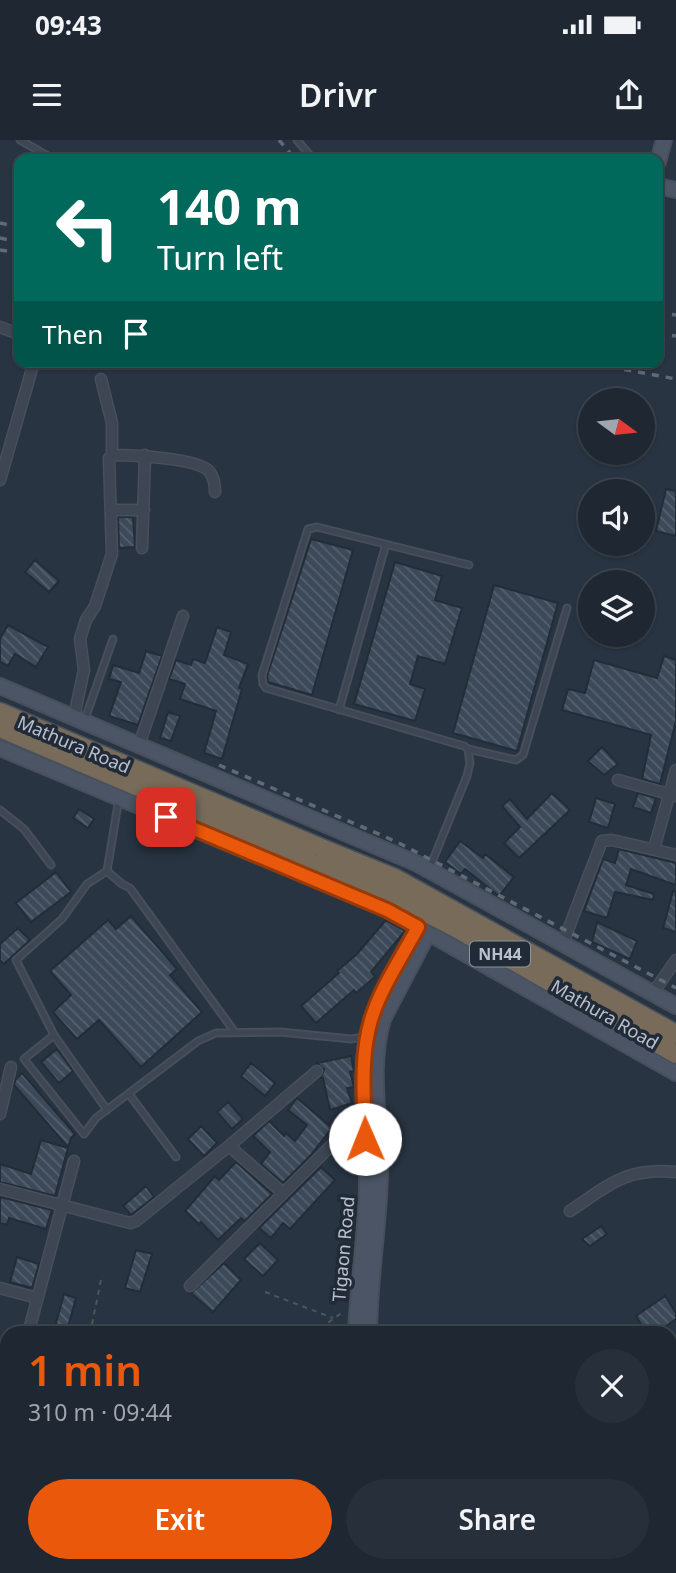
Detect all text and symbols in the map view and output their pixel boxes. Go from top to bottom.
text: 09:43 [35,7,102,43]
text: Drivr [299,73,377,116]
icon: menu [28,76,66,114]
icon: share [610,76,648,114]
text: 140 m [157,173,302,239]
icon: left [42,182,133,273]
text: Turn left [157,236,283,279]
icon: arrive [117,315,155,353]
text: Then [42,316,103,352]
north arrow [578,388,654,466]
map controls [578,388,655,647]
button: sound [578,479,655,556]
button: layers [578,570,655,647]
street label: Mathura Road [14,709,134,779]
pin [136,787,196,847]
icon: arrive [147,798,185,836]
road number: NH44 [470,942,530,967]
street label: Mathura Road [547,974,663,1054]
position arrow [328,1102,402,1176]
street label: Tigaon Road [326,1195,360,1303]
text: 1 min [28,1341,142,1398]
button: close [575,1349,649,1423]
text: 310 m · 09:44 [28,1396,172,1428]
button: Exit [28,1479,332,1559]
button: Share [346,1479,649,1559]

